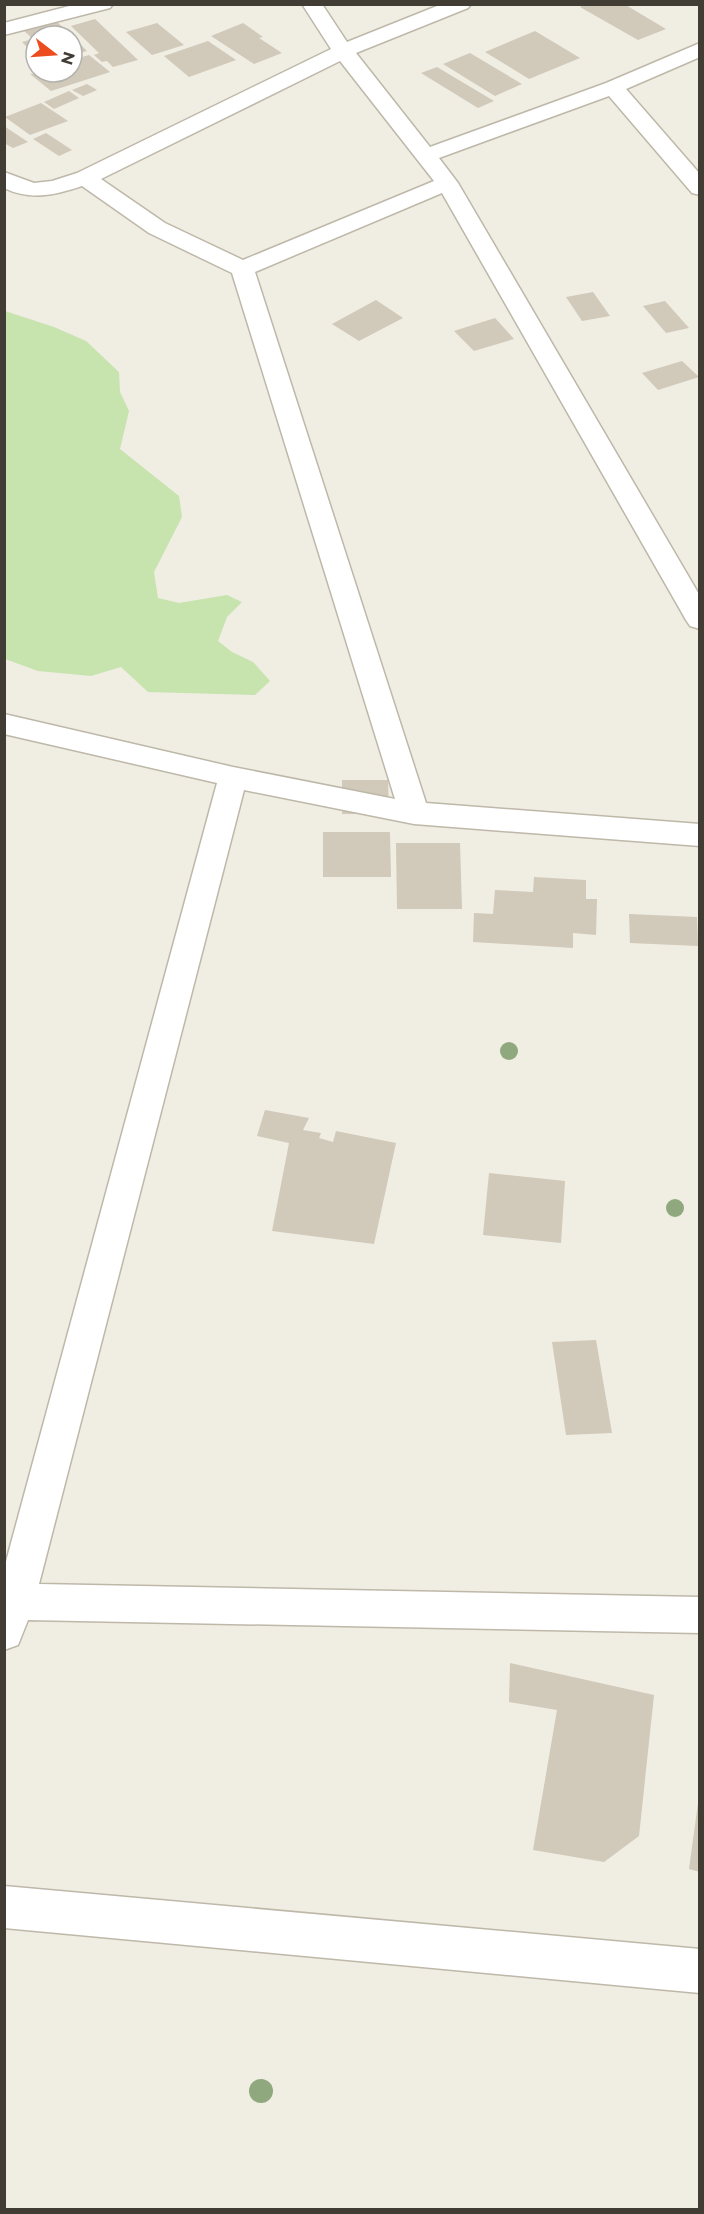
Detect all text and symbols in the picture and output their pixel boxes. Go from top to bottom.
north arrow [24,24,84,84]
text: N [57,49,79,67]

